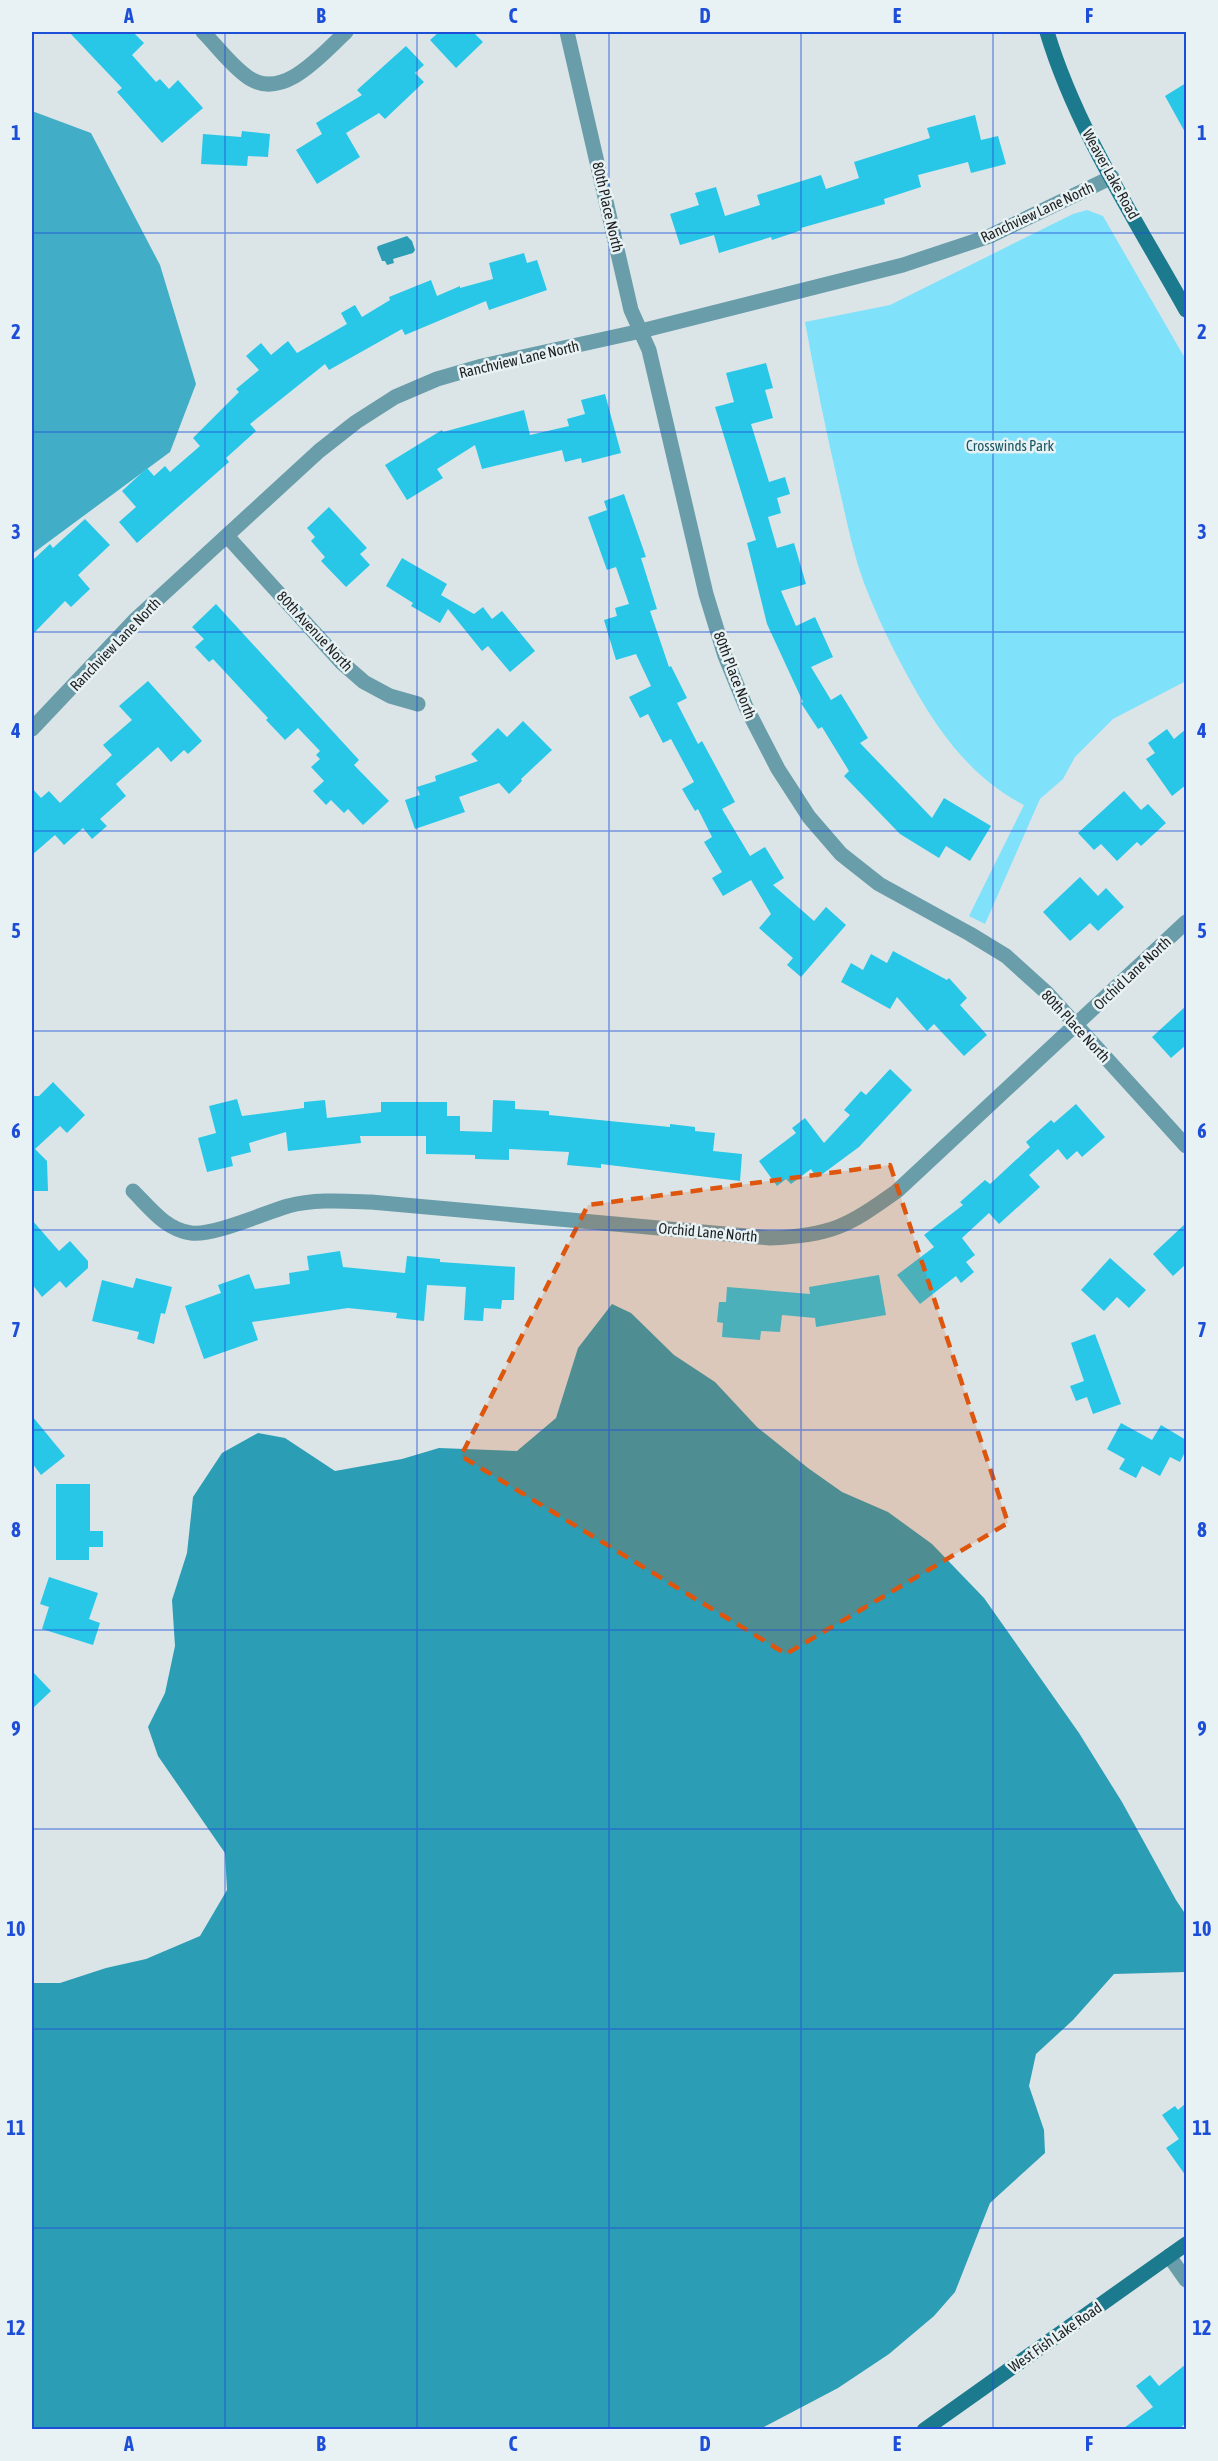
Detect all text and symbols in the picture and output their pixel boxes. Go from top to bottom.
text: A [123,4,134,27]
text: B [316,4,326,27]
text: C [509,4,518,27]
text: D [699,4,711,27]
text: E [893,4,902,27]
text: F [1085,4,1093,27]
text: 1 [11,121,21,144]
text: 1 [1197,121,1207,144]
street label: Weaver Lake Road [1079,126,1143,222]
street label: 80th Place North [589,160,627,254]
street label: Ranchview Lane North [978,178,1096,246]
text: 2 [11,320,21,343]
text: 2 [1197,320,1207,343]
street label: Ranchview Lane North [457,337,581,381]
park label: Crosswinds Park [966,437,1054,454]
text: 3 [11,520,21,543]
text: 3 [1197,520,1207,543]
street label: 80th Avenue North [274,587,356,675]
street label: Ranchview Lane North [66,594,164,694]
street label: 80th Place North [711,629,759,721]
text: 4 [10,719,21,742]
text: 4 [1196,719,1207,742]
text: 5 [11,919,21,942]
text: 5 [1197,919,1207,942]
street label: Orchid Lane North [1090,933,1174,1013]
street label: 80th Place North [1038,986,1114,1066]
text: 6 [11,1119,21,1142]
text: 6 [1197,1119,1207,1142]
street label: Orchid Lane North [658,1219,758,1245]
text: 7 [11,1318,21,1341]
text: 7 [1197,1318,1207,1341]
text: 8 [11,1518,21,1541]
text: 8 [1197,1518,1207,1541]
text: 9 [11,1717,21,1740]
text: 9 [1197,1717,1207,1740]
text: 10 [7,1917,25,1940]
text: 10 [1193,1917,1211,1940]
text: 11 [7,2116,25,2139]
text: 11 [1193,2116,1211,2139]
street label: West Fish Lake Road [1005,2299,1105,2375]
text: 12 [7,2316,25,2339]
text: 12 [1193,2316,1211,2339]
text: A [123,2432,134,2455]
text: B [316,2432,326,2455]
text: C [509,2432,518,2455]
text: D [699,2432,711,2455]
text: E [893,2432,902,2455]
text: F [1085,2432,1093,2455]

